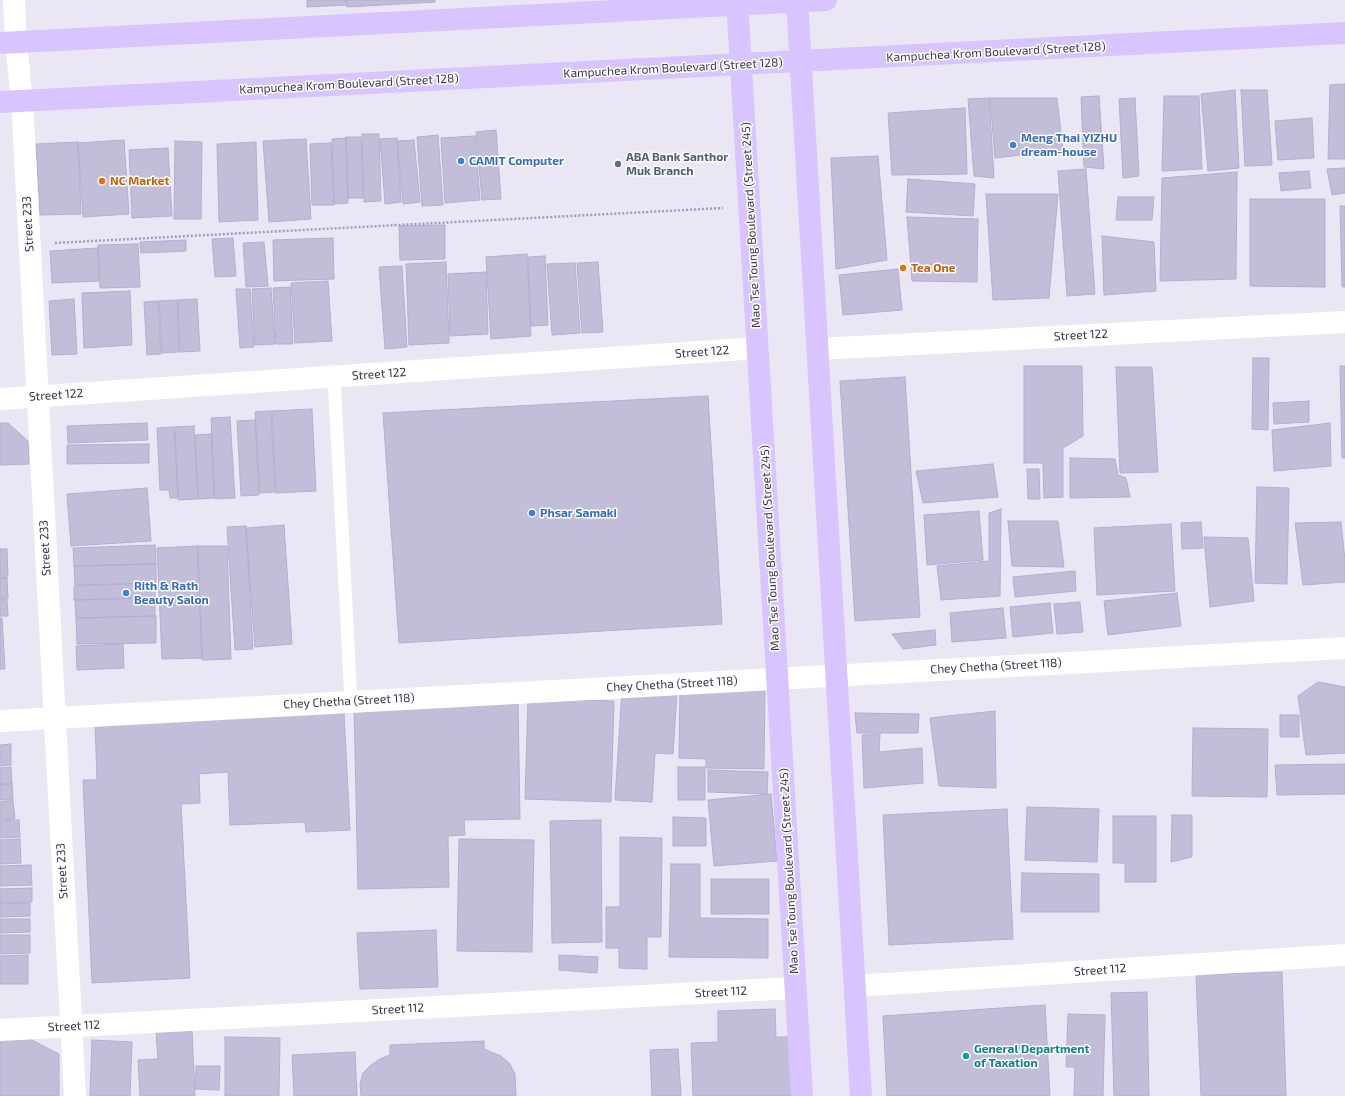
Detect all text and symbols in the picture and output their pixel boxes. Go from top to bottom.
street label: Kampuchea Krom Boulevard (Street 128) [886,39,1106,65]
street label: Kampuchea Krom Boulevard (Street 128) [563,55,783,81]
street label: Kampuchea Krom Boulevard (Street 128) [239,71,459,97]
street label: Mao Tse Toung Boulevard (Street 245) [738,122,764,328]
place label: Meng Thai YIZHU dream-house [1021,131,1117,159]
marker: Meng Thai YIZHU dream-house [1008,140,1018,150]
place label: ABA Bank Santhor Muk Branch [626,150,728,178]
place label: CAMIT Computer [469,154,564,168]
marker: CAMIT Computer [456,156,466,166]
marker: ABA Bank Santhor Muk Branch [613,159,623,169]
place label: NC Market [110,174,169,188]
marker: NC Market [97,176,107,186]
street label: Street 233 [19,196,37,252]
place label: Tea One [911,261,955,275]
marker: Tea One [898,263,908,273]
street label: Street 122 [1054,326,1108,344]
street label: Street 122 [674,343,730,361]
street label: Street 122 [351,365,407,383]
street label: Street 122 [28,386,84,404]
street label: Mao Tse Toung Boulevard (Street 245) [757,445,783,651]
place label: Phsar Samaki [540,506,617,520]
marker: Phsar Samaki [527,508,537,518]
street label: Street 233 [36,520,54,576]
place label: Rith & Rath Beauty Salon [134,579,209,607]
marker: Rith & Rath Beauty Salon [121,588,131,598]
street label: Chey Chetha (Street 118) [930,655,1062,677]
street label: Chey Chetha (Street 118) [606,673,738,695]
street label: Chey Chetha (Street 118) [283,690,415,712]
street label: Mao Tse Toung Boulevard (Street 245) [776,768,802,974]
street label: Street 233 [53,843,71,899]
street label: Street 112 [1073,961,1127,979]
street label: Street 112 [694,983,748,1001]
street label: Street 112 [371,1000,425,1018]
street label: Street 112 [47,1017,101,1035]
place label: General Department of Taxation [974,1042,1089,1070]
marker: General Department of Taxation [961,1051,971,1061]

